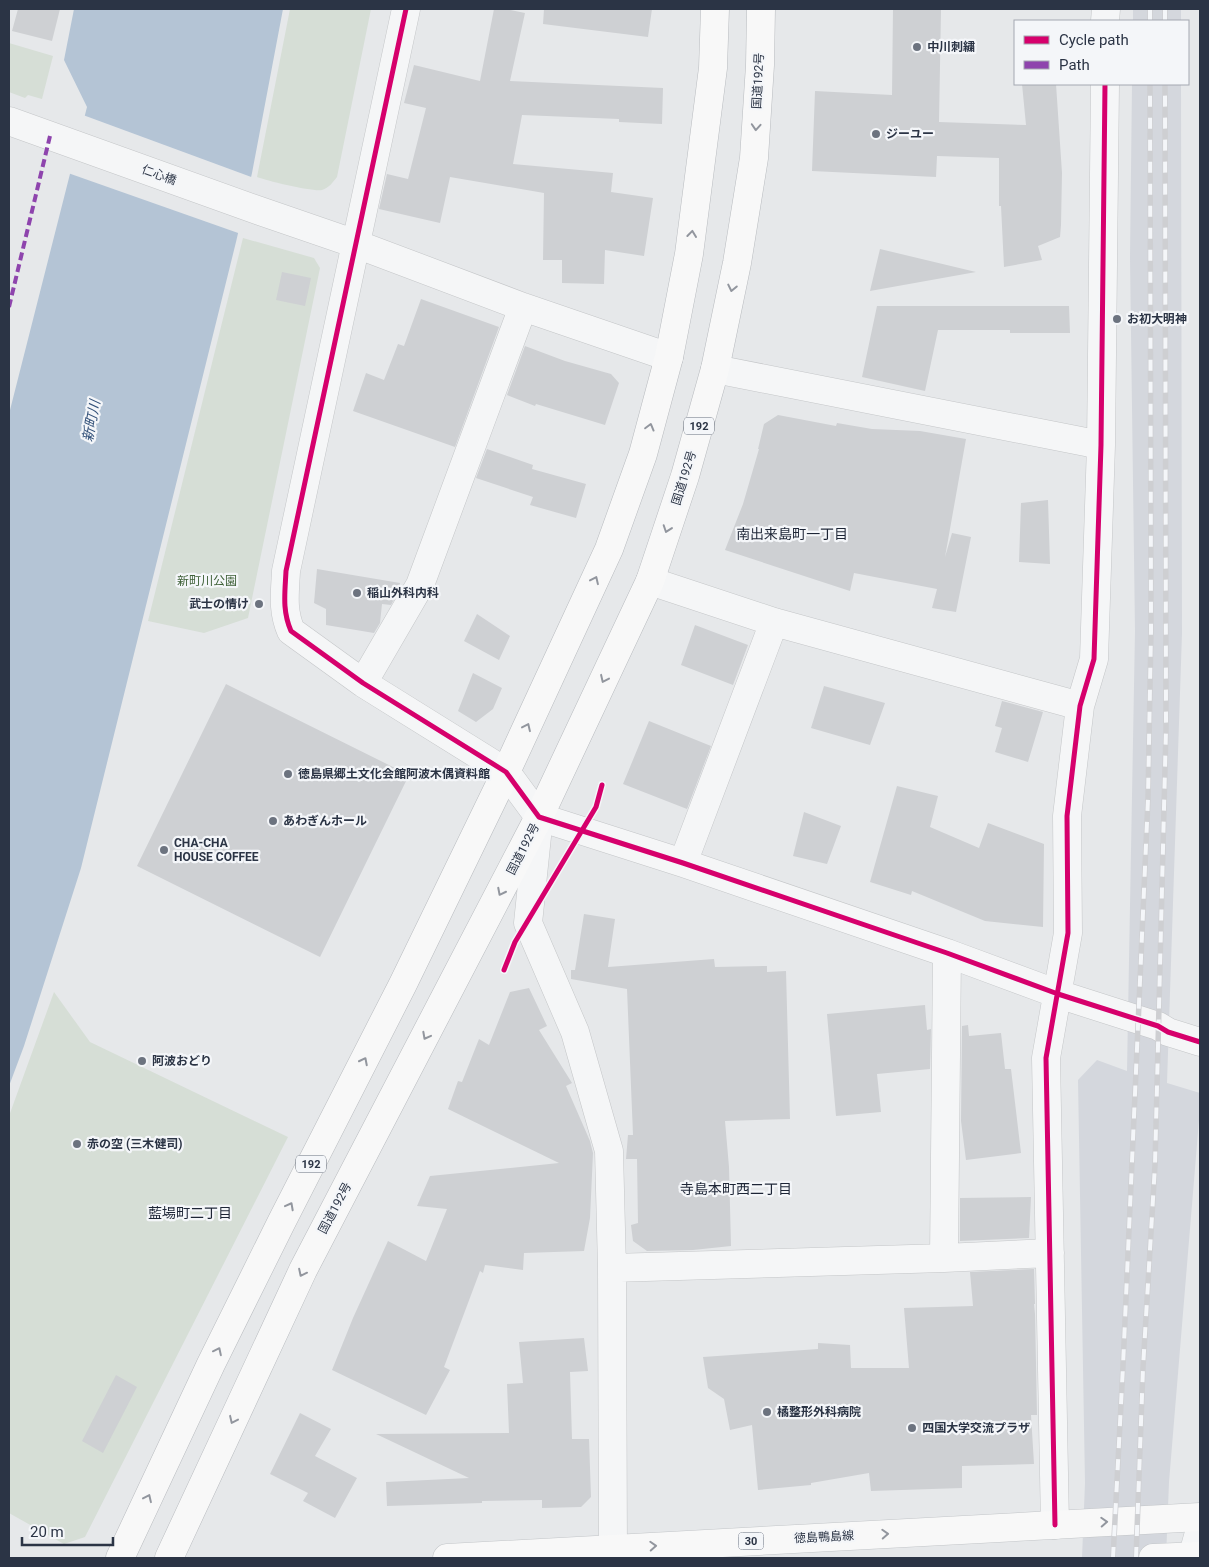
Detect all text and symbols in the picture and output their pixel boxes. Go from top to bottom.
legend [1014,20,1189,85]
text: Cycle path [1059,31,1129,49]
place label: 中川刺繍 [927,40,975,54]
marker: 中川刺繍 [911,41,923,53]
street label: 国道192号 [750,53,766,109]
text: Path [1059,56,1090,74]
one-way arrow [750,124,761,132]
place label: ジーユー [886,127,934,141]
marker: ジーユー [870,128,882,140]
street label: 仁心橋 [140,162,178,188]
one-way arrow [686,230,697,238]
one-way arrow [727,284,738,292]
place label: お初大明神 [1127,312,1187,326]
marker: お初大明神 [1111,313,1123,325]
water label: 新町川 [79,397,103,443]
road number: 192 [684,418,714,434]
one-way arrow [644,423,655,432]
street label: 国道192号 [669,449,699,507]
one-way arrow [663,524,673,533]
district label: 南出来島町一丁目 [736,526,848,542]
park label: 新町川公園 [177,574,237,588]
one-way arrow [588,576,599,585]
place label: 稲山外科内科 [367,586,439,600]
marker: 稲山外科内科 [351,587,363,599]
place label: 武士の情け [189,597,249,611]
marker: 武士の情け [253,598,265,610]
one-way arrow [600,673,610,682]
one-way arrow [520,723,531,732]
place label: 徳島県郷土文化会館阿波木偶資料館 [298,767,490,781]
marker: 徳島県郷土文化会館阿波木偶資料館 [282,768,294,780]
place label: あわぎんホール [283,814,367,828]
marker: あわぎんホール [267,815,279,827]
street label: 国道192号 [504,821,542,877]
place label: CHA-CHA HOUSE COFFEE [174,836,259,864]
marker: CHA-CHA HOUSE COFFEE [158,844,170,856]
one-way arrow [497,886,507,895]
one-way arrow [422,1031,432,1040]
place label: 阿波おどり [152,1054,212,1068]
marker: 阿波おどり [136,1055,148,1067]
one-way arrow [358,1058,368,1067]
place label: 赤の空 (三木健司) [87,1137,182,1151]
marker: 赤の空 (三木健司) [71,1138,83,1150]
road number: 192 [296,1156,326,1172]
street label: 国道192号 [316,1180,354,1236]
district label: 寺島本町西二丁目 [680,1181,792,1197]
one-way arrow [284,1202,294,1211]
district label: 藍場町二丁目 [148,1205,232,1221]
one-way arrow [298,1268,308,1277]
one-way arrow [211,1348,221,1357]
place label: 橘整形外科病院 [777,1405,861,1419]
marker: 橘整形外科病院 [761,1406,773,1418]
one-way arrow [229,1415,239,1424]
place label: 四国大学交流プラザ [922,1421,1030,1435]
marker: 四国大学交流プラザ [906,1422,918,1434]
one-way arrow [142,1494,152,1503]
scale bar [22,1514,114,1546]
one-way arrow [1100,1517,1108,1528]
text: 20 m [30,1523,64,1541]
street label: 徳島鴨島線 [794,1528,854,1546]
one-way arrow [881,1528,889,1539]
road number: 30 [738,1532,764,1550]
one-way arrow [649,1541,657,1552]

